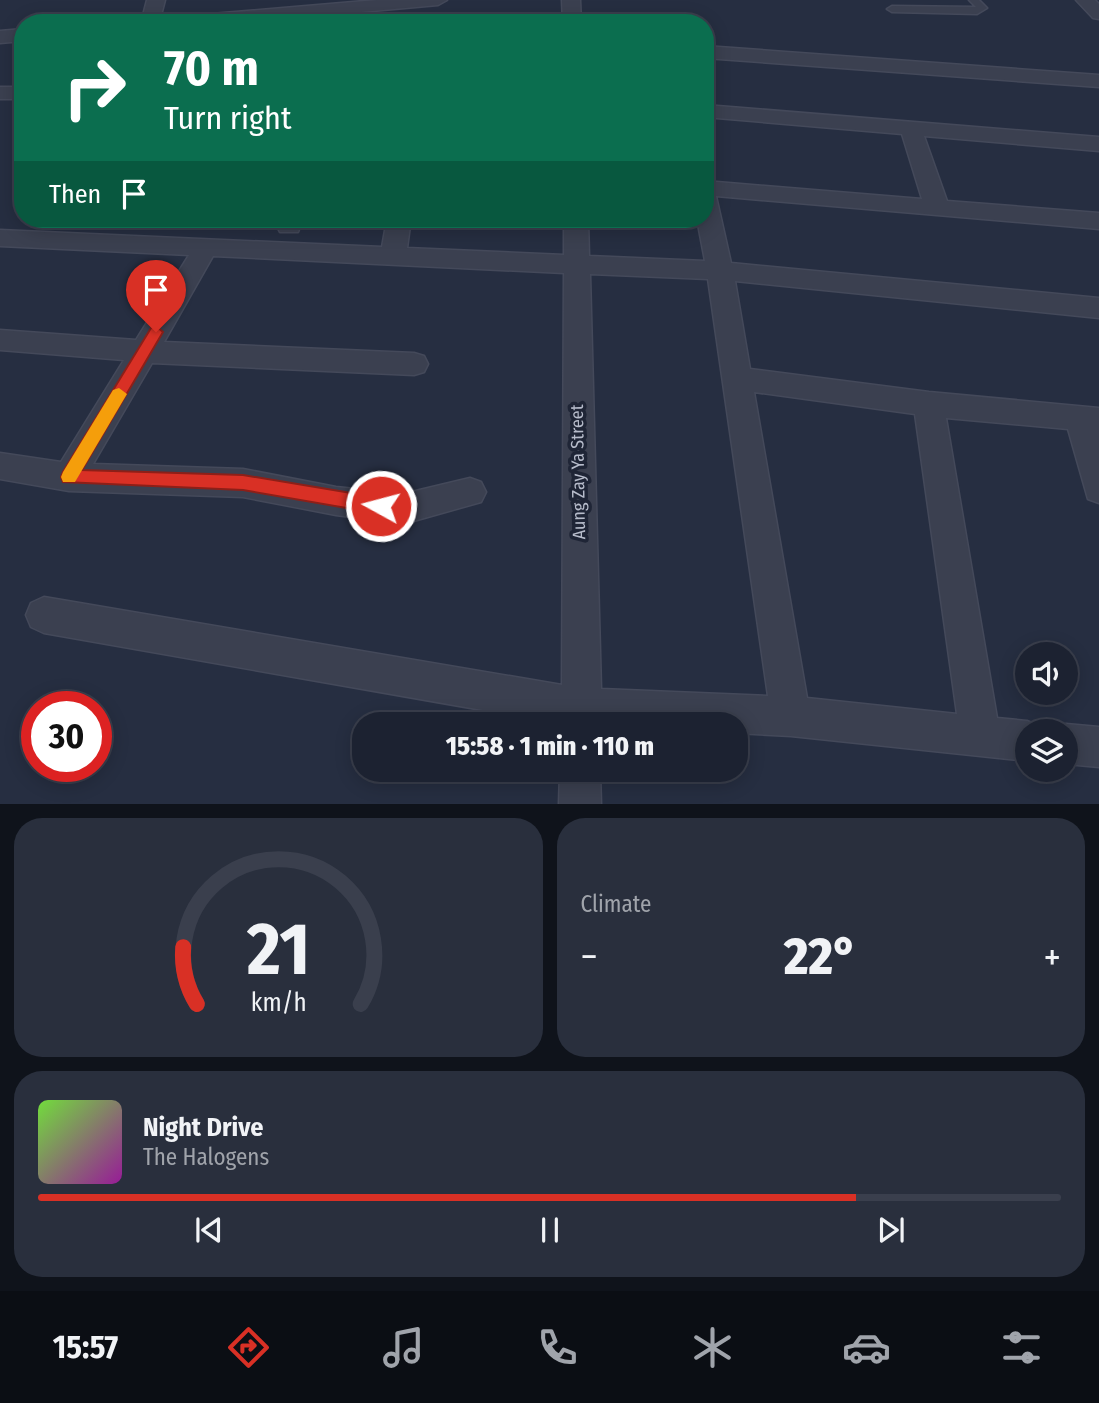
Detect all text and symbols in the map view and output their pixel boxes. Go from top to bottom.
text: 70 m [164,39,259,98]
icon: right [49,42,140,133]
text: Turn right [164,99,291,137]
icon: arrive [115,175,153,213]
text: Then [49,179,101,210]
pin [126,260,186,332]
icon: arrive [137,271,175,309]
street label: Aung Zay Ya Street [566,404,590,540]
position arrow [344,469,418,543]
map controls [1015,642,1078,782]
button: sound [1015,642,1078,705]
speed limit sign: 30 [21,691,112,782]
button: layers [1015,719,1078,782]
text: 15:58 · 1 min · 110 m [446,731,654,762]
text: Climate [581,890,651,918]
text: 21 [246,906,310,993]
text: 22° [784,925,857,988]
text: − [581,934,598,980]
text: + [1044,934,1061,980]
text: km/h [250,987,306,1017]
text: Night Drive [143,1112,263,1143]
text: The Halogens [143,1143,269,1171]
icon: previous [190,1211,228,1249]
icon: pause [531,1211,569,1249]
icon: next [872,1211,910,1249]
icon: directions [224,1323,273,1372]
icon: music [379,1323,428,1372]
icon: phone [533,1323,582,1372]
icon: climate [688,1323,737,1372]
icon: car [842,1323,891,1372]
icon: filters [997,1323,1046,1372]
text: 15:57 [53,1328,118,1366]

